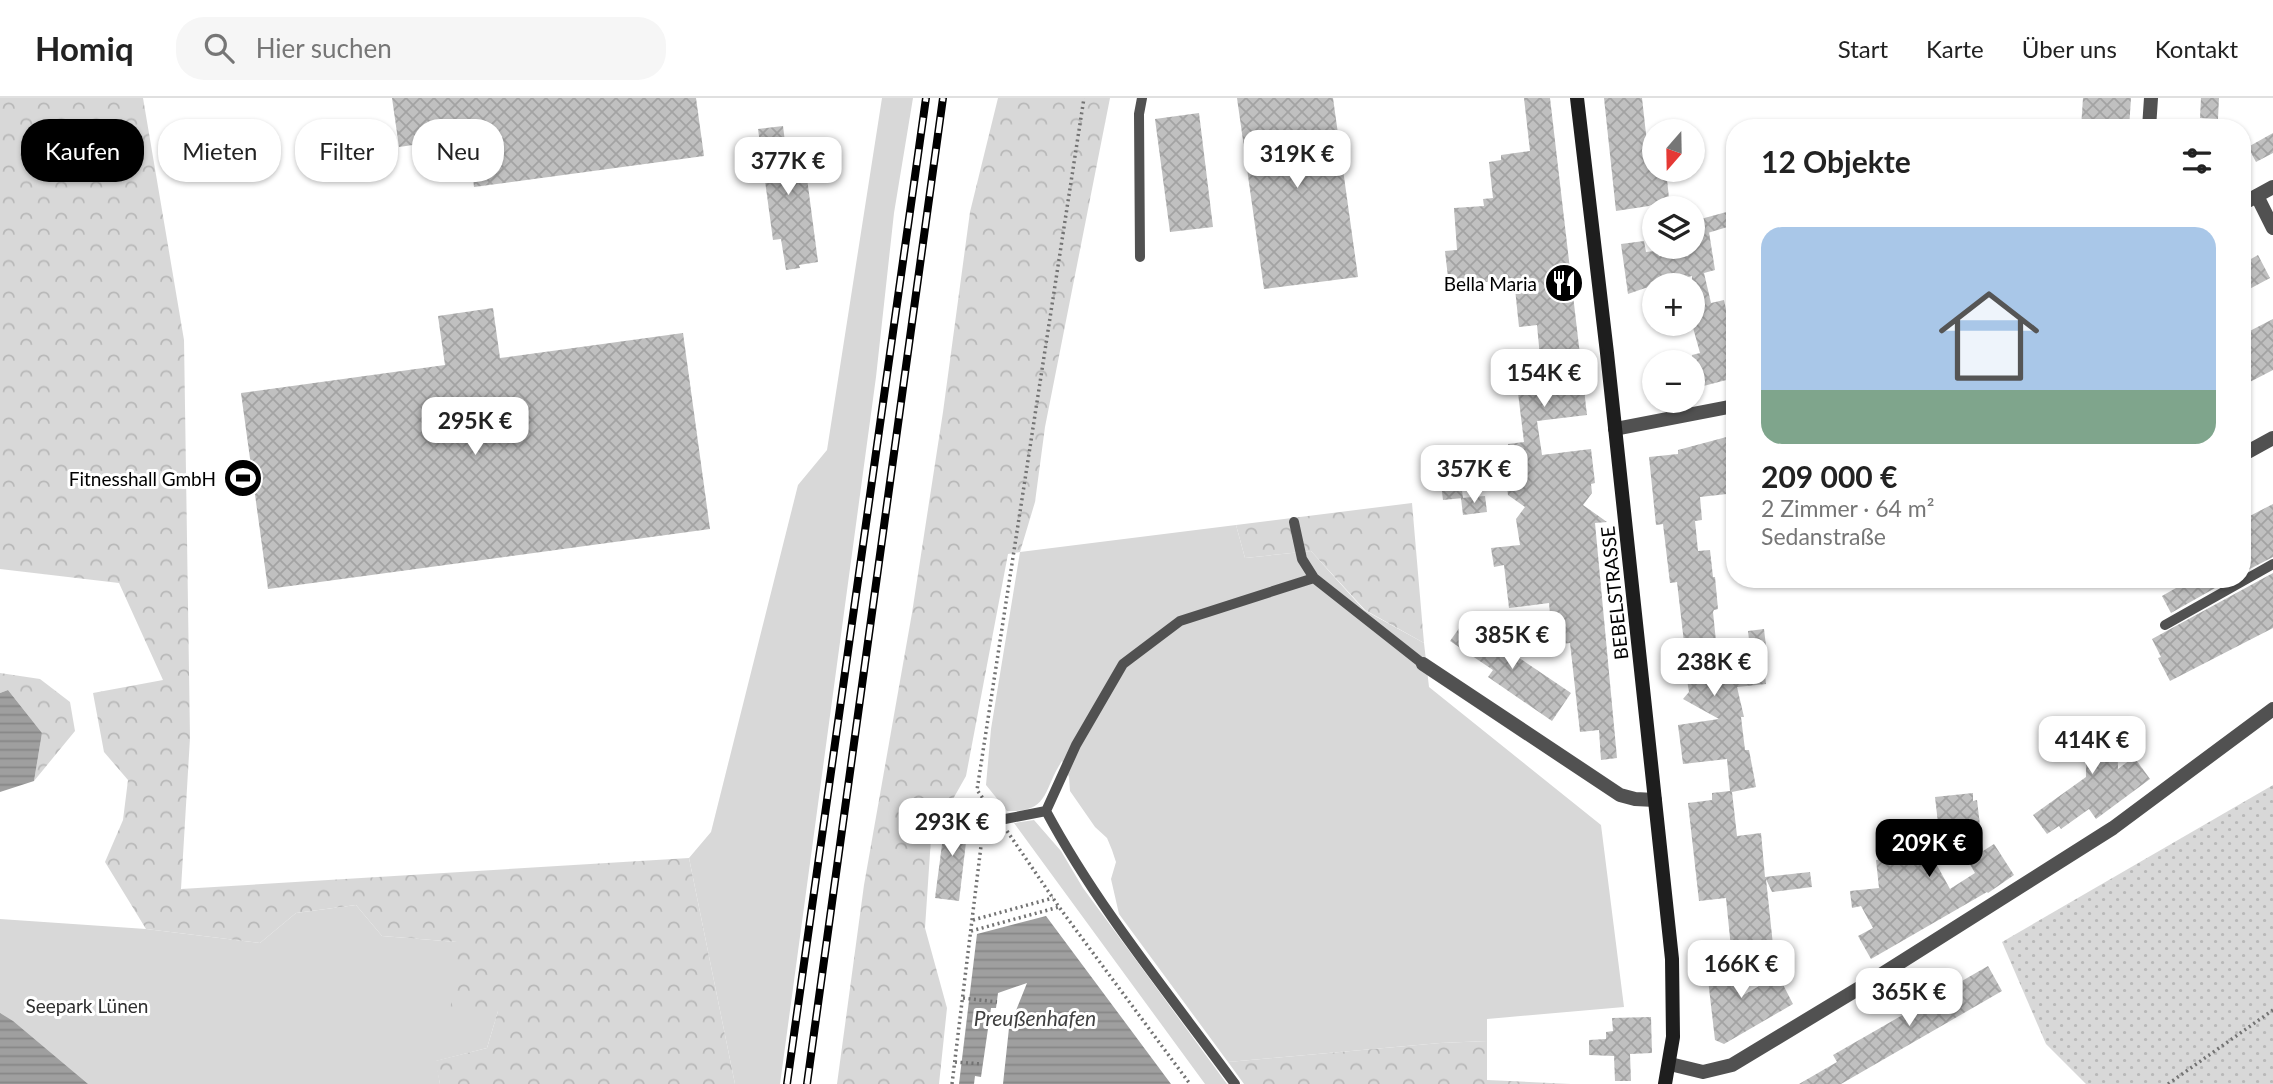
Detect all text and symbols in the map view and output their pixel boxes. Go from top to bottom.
search box [176,17,666,80]
text: Homiq [35,28,134,68]
icon: search [200,29,238,67]
text: Hier suchen [256,32,392,64]
text: Start [1838,34,1888,63]
text: Karte [1926,34,1984,63]
text: Über uns [2022,34,2117,63]
text: Kontakt [2155,34,2238,63]
chip: Kaufen [21,119,144,182]
chip: Mieten [158,119,281,182]
chip: Filter [295,119,398,182]
chip: Neu [412,119,504,182]
north arrow [1642,119,1704,182]
map controls [1642,119,1705,413]
pin: 319K € [1240,130,1354,190]
pin: 377K € [731,138,845,197]
text: 319K € [1260,139,1334,167]
icon: filters [2178,142,2216,180]
text: 12 Objekte [1761,143,1911,179]
text: 377K € [751,146,825,174]
button: layers [1642,196,1705,259]
restaurant icon: Bella Maria [1543,262,1585,304]
place label: Bella Maria [1444,272,1537,295]
button: + [1642,273,1705,336]
icon: home [1926,273,2052,399]
pin: 154K € [1487,350,1601,409]
button: − [1642,350,1705,413]
text: 154K € [1507,358,1581,386]
pin: 295K € [418,398,532,457]
text: 295K € [438,406,512,434]
pin: 357K € [1417,446,1531,505]
text: 357K € [1437,454,1511,482]
sports icon: Fitnesshall GmbH [222,457,264,499]
text: 209 000 € [1761,458,1897,494]
place label: Fitnesshall GmbH [69,467,216,490]
text: 2 Zimmer · 64 m² [1761,494,1934,522]
text: Sedanstraße [1761,522,1886,550]
street label: BEBELSTRASSE [1596,525,1632,661]
pin: 385K € [1455,612,1569,671]
text: 385K € [1475,620,1549,648]
pin: 238K € [1657,638,1771,698]
text: 238K € [1677,647,1751,675]
pin: 414K € [2035,716,2149,776]
text: 414K € [2055,725,2129,753]
pin: 293K € [895,798,1009,858]
text: 293K € [915,807,989,835]
pin: 209K € [1872,820,1986,879]
text: 209K € [1892,828,1966,856]
pin: 166K € [1684,940,1798,1000]
text: 166K € [1704,949,1778,977]
pin: 365K € [1852,968,1966,1028]
text: 365K € [1872,977,1946,1005]
park label: Seepark Lünen [26,994,148,1017]
water label: Preußenhafen [974,1005,1096,1030]

